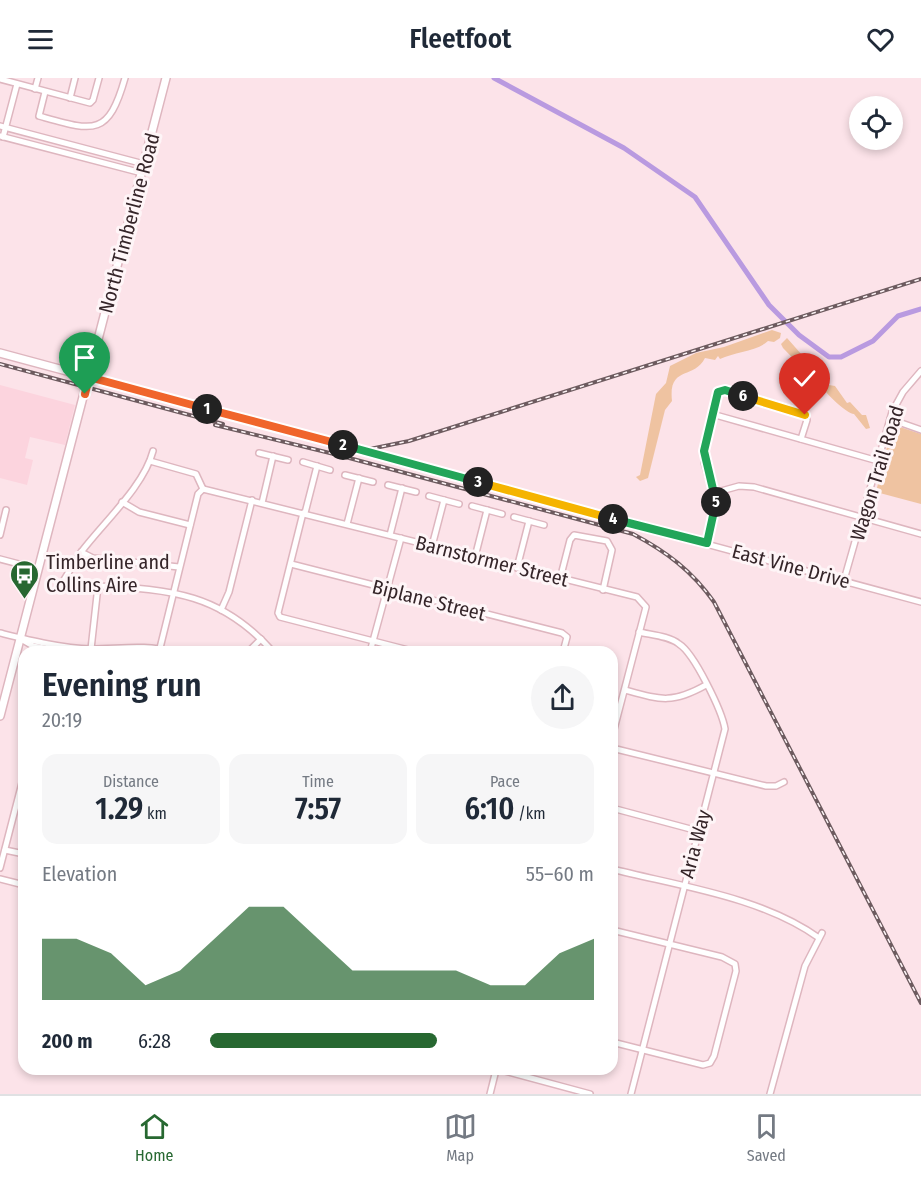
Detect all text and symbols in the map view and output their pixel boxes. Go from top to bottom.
icon: menu [24,23,57,56]
text: Fleetfoot [409,23,512,55]
icon: heart [864,23,897,56]
map controls [849,96,903,150]
button: locate [849,96,903,150]
street label: North Timberline Road [93,130,165,316]
pin [59,332,110,394]
icon: arrive [68,341,101,374]
pin [779,353,830,415]
icon: check [788,362,821,395]
pin: 6 [728,381,758,411]
text: 6 [739,386,747,405]
pin: 1 [192,394,222,424]
text: 1 [204,399,210,418]
street label: Wagon Trail Road [845,402,909,544]
pin: 2 [328,430,358,460]
text: 2 [339,435,347,454]
pin: 3 [463,467,493,497]
text: 3 [474,472,482,491]
pin: 5 [701,487,731,517]
text: 5 [712,492,720,511]
pin: 4 [598,504,628,534]
text: 4 [609,509,617,528]
street label: Barnstormer Street [413,530,571,592]
street label: East Vine Drive [729,539,853,593]
place label: Timberline and Collins Aire [46,550,170,597]
bus stop icon: Timberline and Collins Aire [9,558,41,600]
street label: Biplane Street [370,574,489,626]
text: Evening run [42,665,202,705]
button: share [531,666,594,729]
text: 20:19 [42,708,82,732]
text: Distance [103,772,159,791]
text: Time [302,772,334,791]
text: Pace [490,772,520,791]
text: 1.29 [95,791,143,827]
text: 7:57 [295,791,341,827]
text: 6:10 [465,791,514,827]
text: km [143,804,167,823]
text: /km [514,804,545,823]
street label: Aria Way [674,807,716,881]
text: Elevation [42,862,117,886]
text: 55–60 m [526,862,594,886]
text: 200 m [42,1029,93,1053]
text: 6:28 [138,1029,171,1053]
tab: Home [135,1110,173,1165]
tab: Map [444,1110,477,1165]
tab: Saved [747,1110,786,1165]

